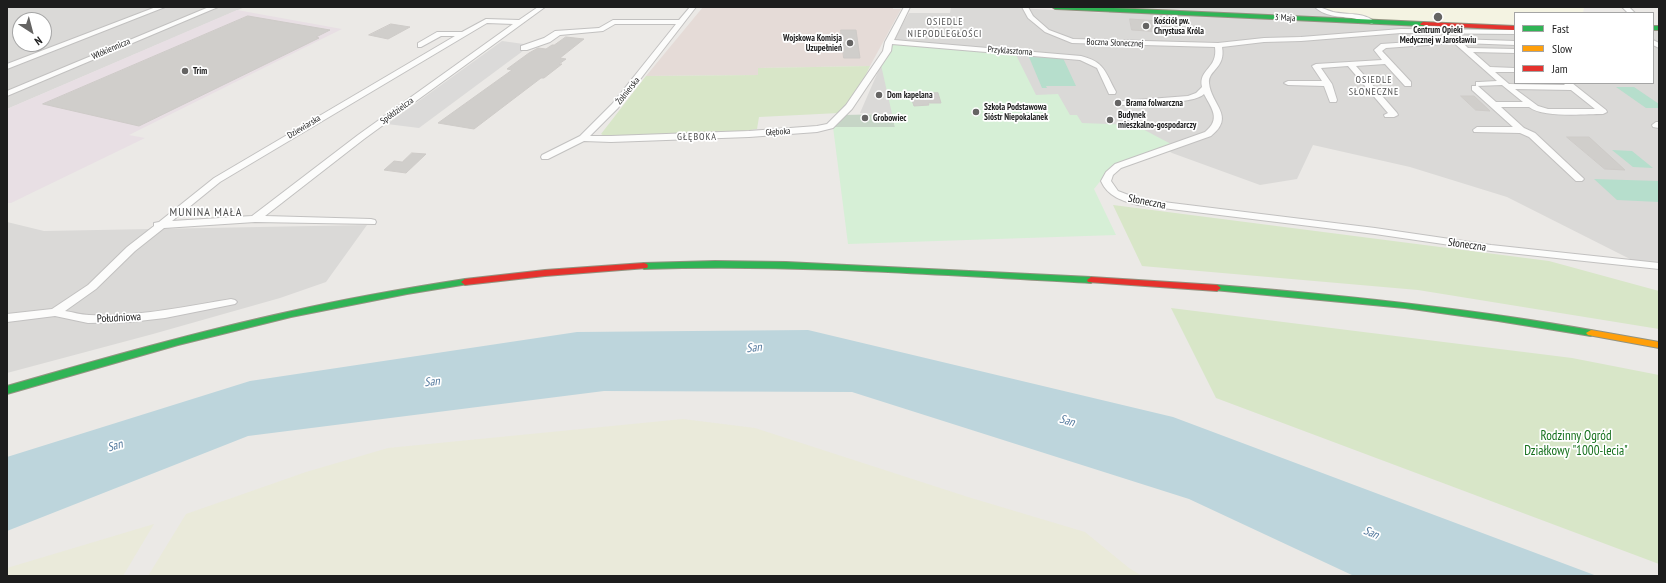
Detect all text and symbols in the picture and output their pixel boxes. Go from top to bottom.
marker: Centrum Opieki Medycznej w Jarosławiu [1432,11,1444,23]
north arrow [12,12,52,52]
street label: 3 Maja [1274,12,1296,24]
legend [1514,12,1654,84]
district label: OSIEDLE NIEPODLEGŁOŚCI [908,16,982,40]
place label: Kościół pw. Chrystusa Króla [1154,16,1204,37]
marker: Kościół pw. Chrystusa Króla [1141,21,1151,31]
text: Fast [1552,21,1569,36]
place label: Centrum Opieki Medycznej w Jarosławiu [1400,25,1476,46]
text: N [32,33,45,48]
place label: Wojskowa Komisja Uzupełnień [783,33,842,54]
street label: Włókiennicza [90,36,132,62]
street label: Boczna Słonecznej [1086,37,1144,49]
marker: Wojskowa Komisja Uzupełnień [845,38,855,48]
text: Slow [1552,41,1572,56]
street label: Przyklasztorna [987,44,1033,58]
text: Jam [1552,61,1568,76]
marker: Trim [180,66,190,76]
place label: Trim [193,66,207,76]
district label: OSIEDLE SŁONECZNE [1349,74,1399,98]
street label: Żołnierska [614,75,642,107]
marker: Dom kapelana [874,90,884,100]
place label: Dom kapelana [887,90,933,100]
street label: Spółdzielcza [378,95,416,127]
marker: Brama folwarczna [1113,98,1123,108]
place label: Brama folwarczna [1126,98,1183,108]
place label: Szkoła Podstawowa Sióstr Niepokalanek [984,102,1048,123]
marker: Szkoła Podstawowa Sióstr Niepokalanek [971,107,981,117]
place label: Budynek mieszkalno-gospodarczy [1118,110,1196,131]
street label: Dziewiarska [285,113,323,141]
marker: Grobowiec [860,113,870,123]
place label: Grobowiec [873,113,906,123]
marker: Budynek mieszkalno-gospodarczy [1105,115,1115,125]
street label: Głęboka [765,126,791,138]
district label: GŁĘBOKA [677,131,717,143]
street label: Słoneczna [1127,192,1167,212]
district label: MUNINA MAŁA [170,206,242,220]
street label: Słoneczna [1447,236,1487,254]
street label: Południowa [97,310,141,326]
water label: San [746,340,762,356]
water label: San [424,374,440,390]
water label: San [1058,412,1076,430]
park label: Rodzinny Ogród Działkowy "1000-lecia" [1524,428,1628,459]
water label: San [106,437,124,455]
water label: San [1361,523,1381,543]

